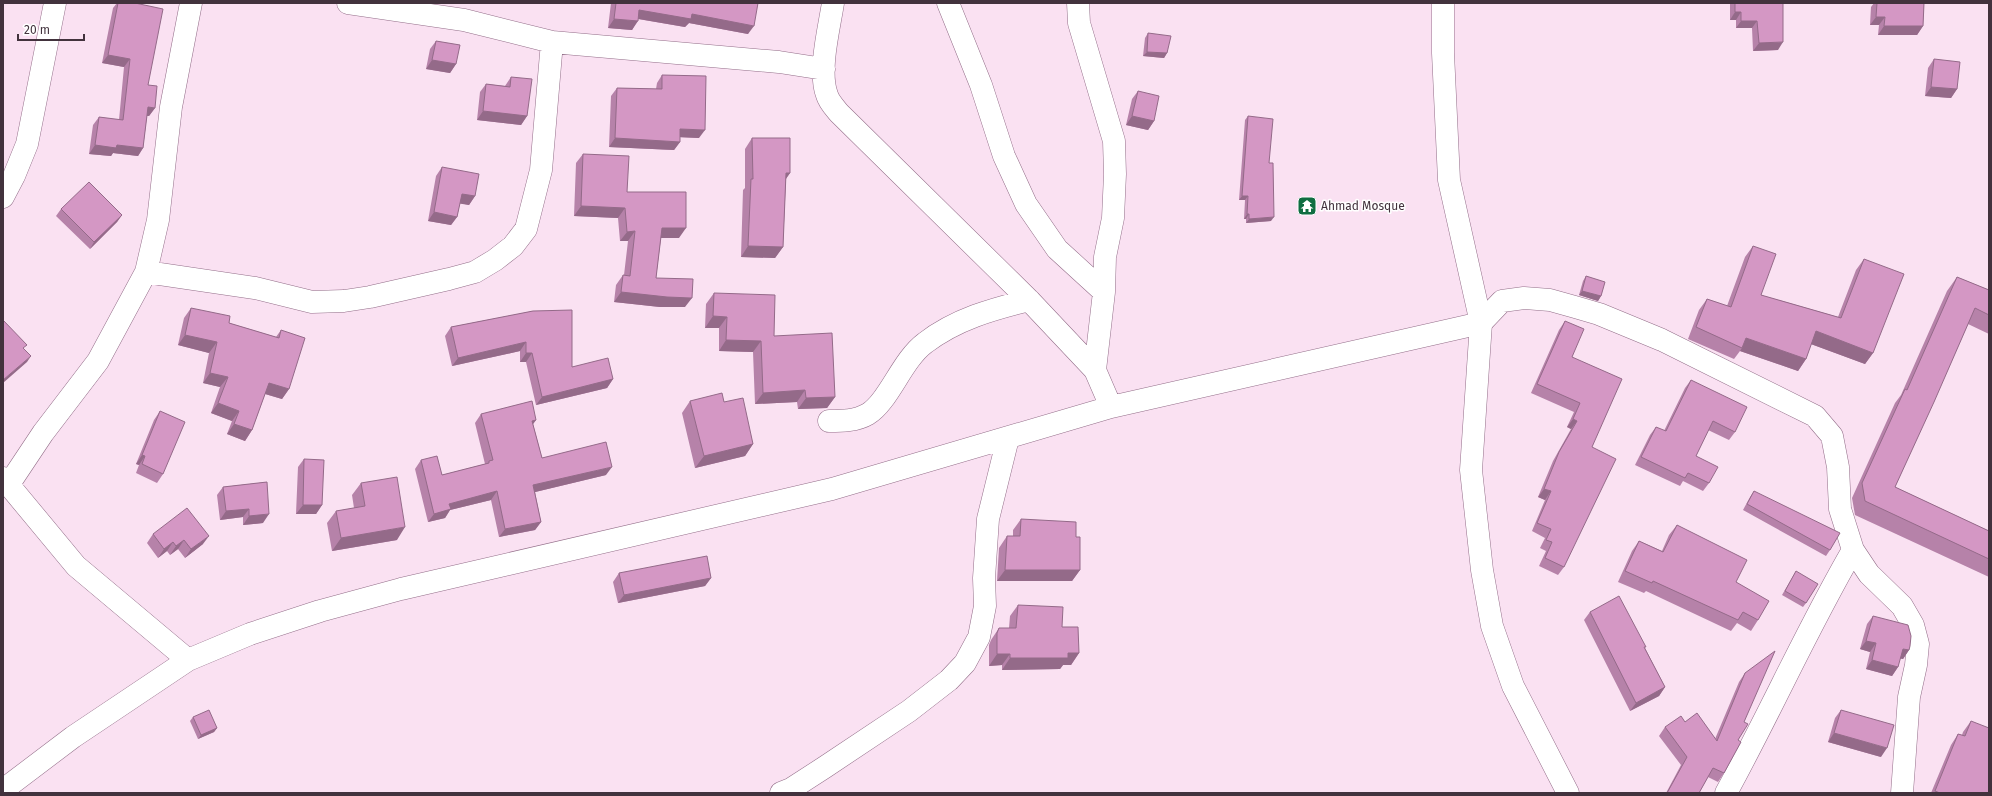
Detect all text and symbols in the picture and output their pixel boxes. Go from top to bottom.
scale bar [18,16,84,42]
text: 20 m [24,23,50,37]
temple icon: Ahmad Mosque [1296,195,1318,217]
place label: Ahmad Mosque [1321,199,1405,213]

